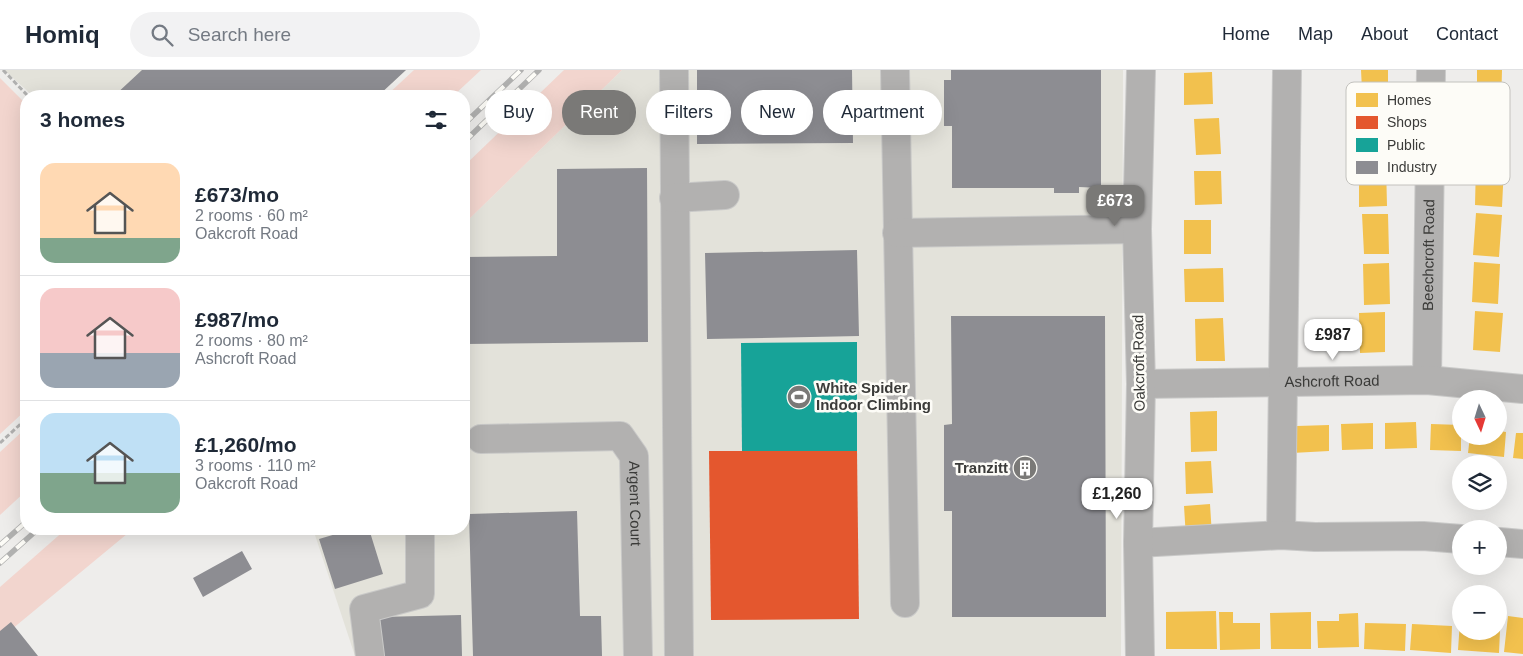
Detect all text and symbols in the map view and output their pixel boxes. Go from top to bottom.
search box [130,12,480,57]
text: Homiq [25,21,100,48]
icon: search [148,21,176,49]
text: Search here [188,24,291,45]
text: Home [1222,24,1270,44]
text: Map [1298,24,1333,44]
text: About [1361,24,1408,44]
text: Contact [1436,24,1498,44]
legend [1346,82,1510,185]
chip: Buy [485,90,552,135]
chip: Rent [562,90,636,135]
chip: Filters [646,90,731,135]
chip: New [741,90,813,135]
chip: Apartment [823,90,942,135]
text: Homes [1387,92,1431,108]
icon: filters [422,106,450,134]
text: 3 homes [40,108,125,131]
text: Shops [1387,114,1427,130]
text: Public [1387,137,1425,153]
text: Industry [1387,159,1437,175]
icon: home [80,183,140,243]
text: £673/mo [195,183,279,206]
pin: £673 [1085,184,1145,227]
text: £673 [1097,192,1133,209]
street label: Beechcroft Road [1419,199,1437,311]
text: 2 rooms · 60 m² [195,207,308,224]
text: Oakcroft Road [195,225,298,242]
icon: home [80,308,140,368]
text: £987/mo [195,308,279,331]
street label: Oakcroft Road [1129,315,1148,412]
pin: £987 [1303,318,1363,361]
text: £987 [1315,326,1351,343]
text: 2 rooms · 80 m² [195,332,308,349]
text: Ashcroft Road [195,350,296,367]
street label: Ashcroft Road [1284,372,1380,390]
place label: White Spider Indoor Climbing [816,379,931,413]
sports icon: White Spider Indoor Climbing [786,384,812,410]
north arrow [1452,390,1508,445]
map controls [1452,390,1507,640]
icon: home [80,433,140,493]
text: £1,260/mo [195,433,297,456]
building icon: Tranzitt [1012,455,1038,481]
button: layers [1452,455,1507,510]
text: 3 rooms · 110 m² [195,457,316,474]
place label: Tranzitt [955,459,1008,476]
street label: Argent Court [626,461,645,547]
text: Oakcroft Road [195,475,298,492]
pin: £1,260 [1076,478,1158,520]
text: £1,260 [1093,485,1141,502]
button: + [1452,520,1507,575]
button: − [1452,585,1507,640]

